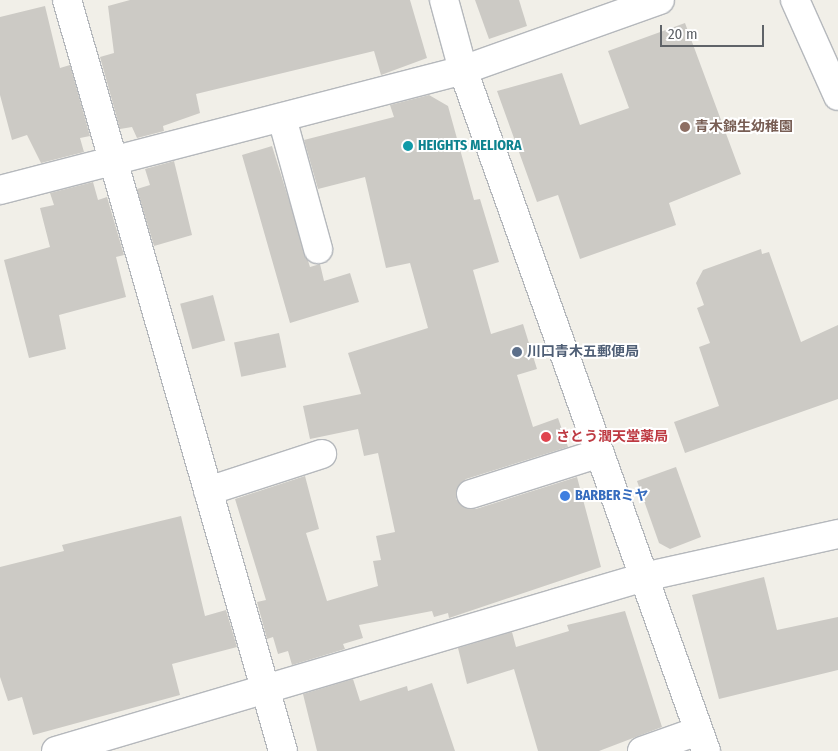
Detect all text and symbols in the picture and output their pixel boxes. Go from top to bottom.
scale bar [663,15,767,47]
text: 20 m [668,25,698,43]
place label: 青木錦生幼稚園 [695,119,793,135]
marker: 青木錦生幼稚園 [679,121,691,133]
place label: HEIGHTS MELIORA [418,138,522,154]
marker: HEIGHTS MELIORA [402,140,414,152]
place label: 川口青木五郵便局 [527,344,639,360]
marker: 川口青木五郵便局 [511,346,523,358]
place label: さとう潤天堂薬局 [556,429,668,445]
marker: さとう潤天堂薬局 [540,431,552,443]
place label: BARBERミヤ [575,488,649,504]
marker: BARBERミヤ [559,490,571,502]

